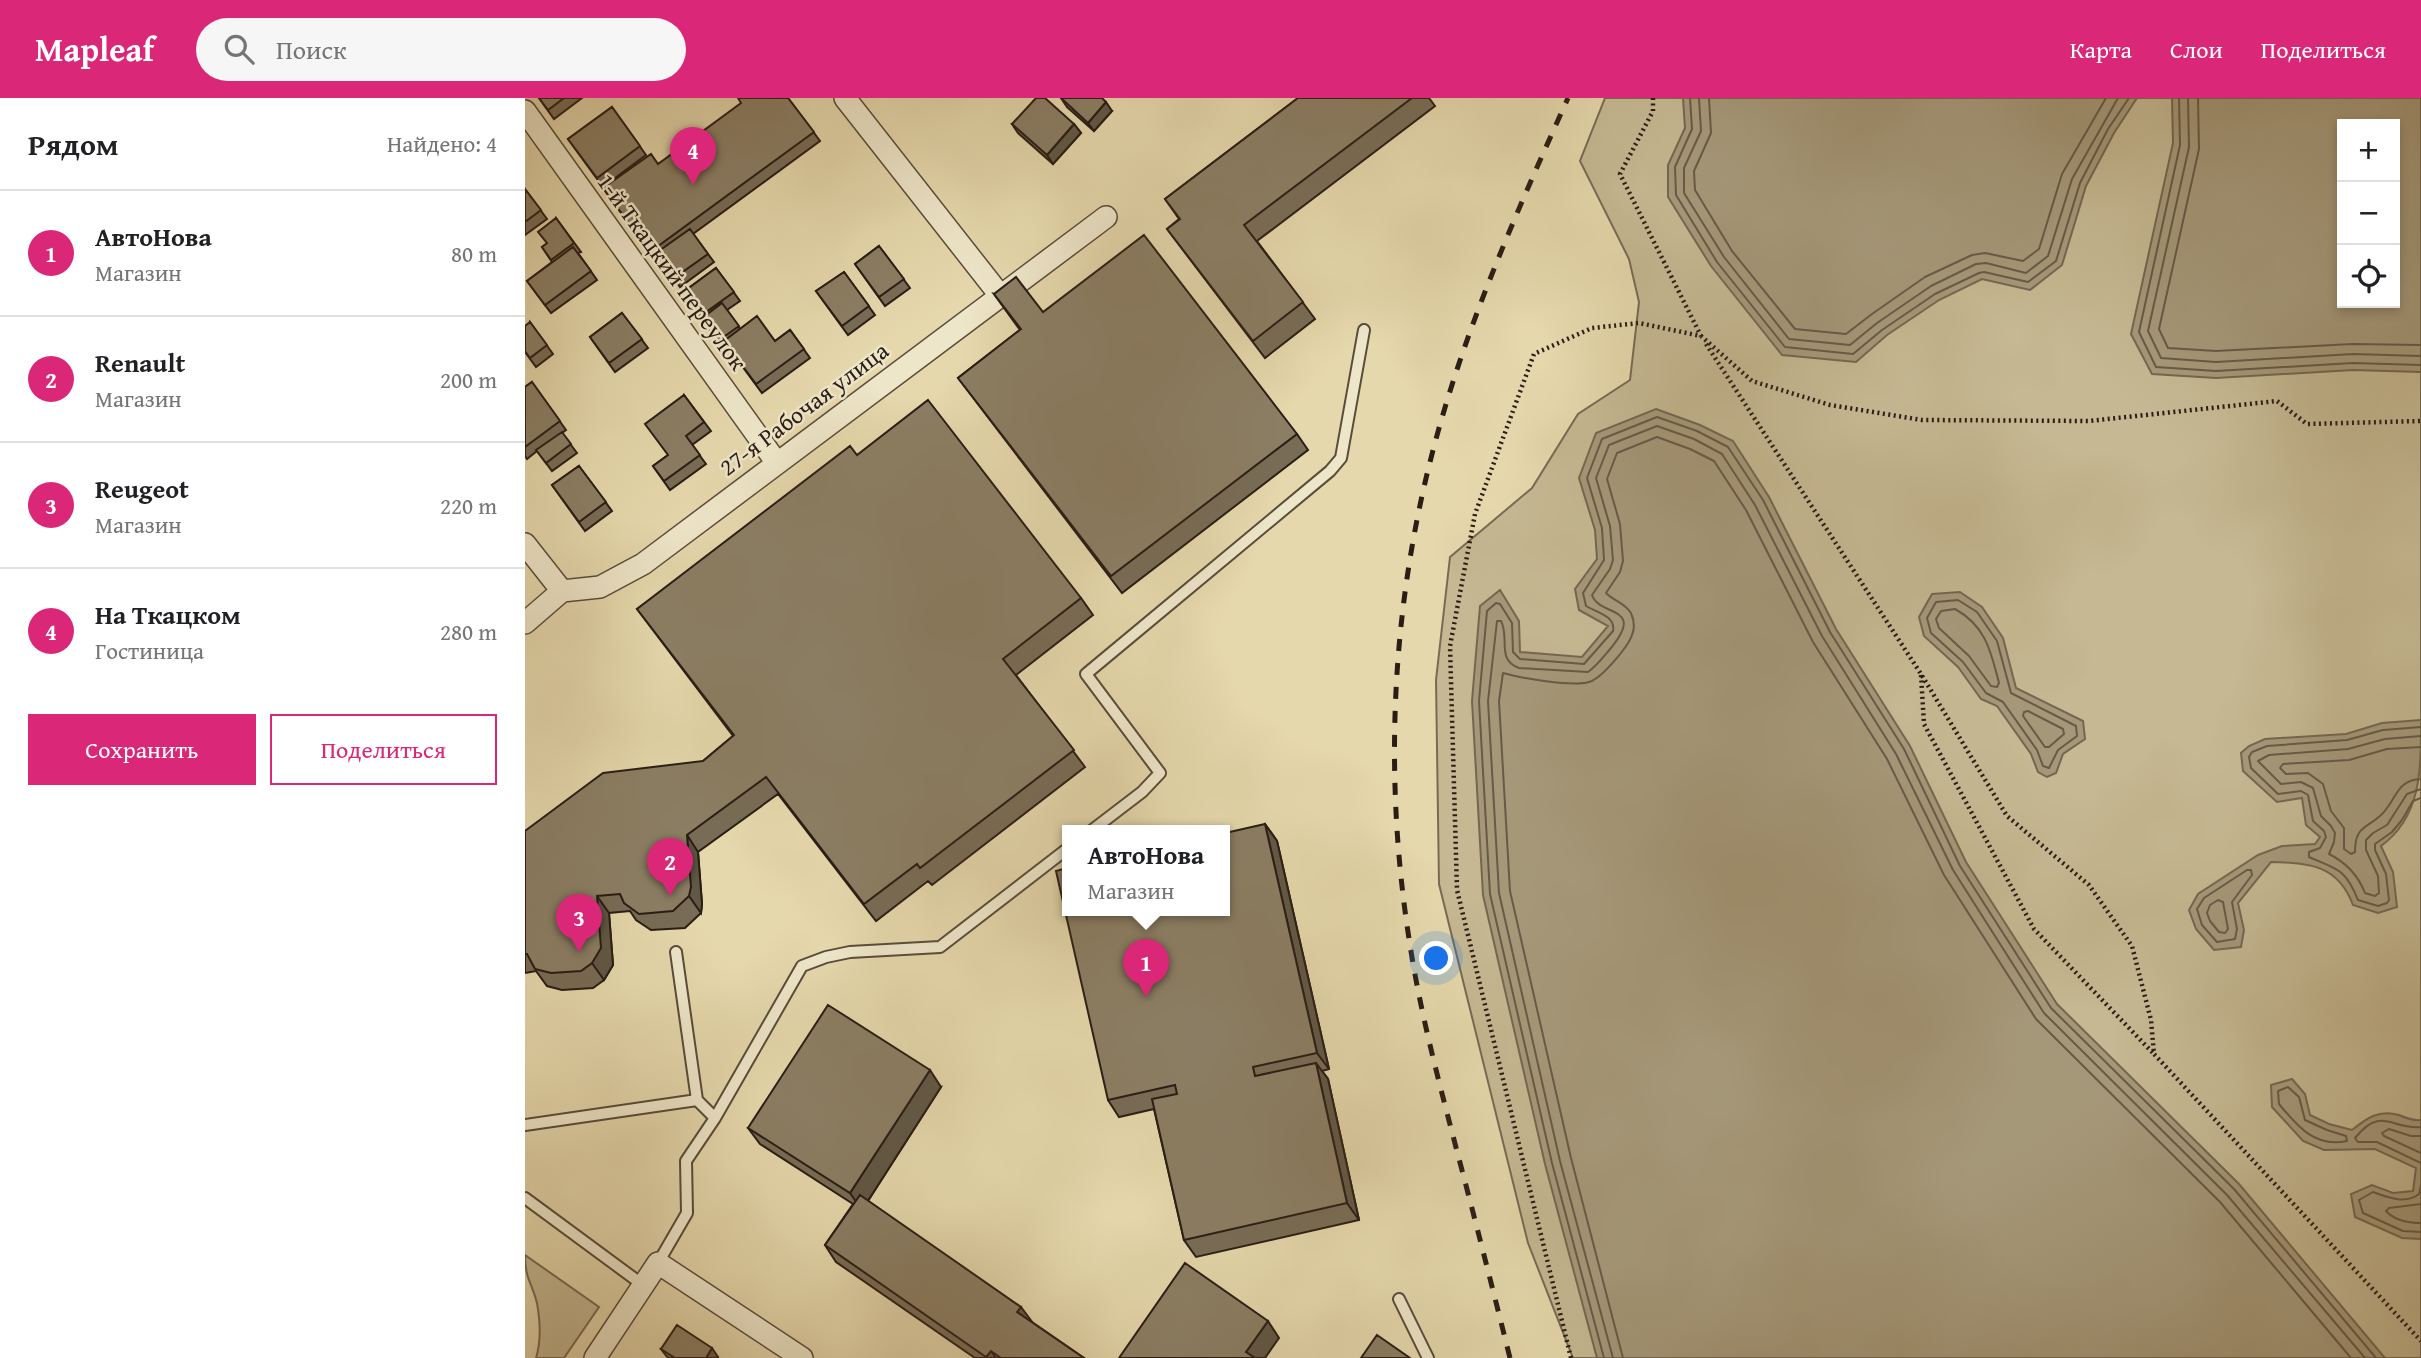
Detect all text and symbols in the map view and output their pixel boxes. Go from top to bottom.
search box [196,18,686,81]
text: Mapleaf [35,25,154,73]
icon: search [220,30,258,68]
text: Поиск [276,30,347,69]
text: Карта [2070,32,2132,67]
text: Слои [2170,32,2223,67]
text: Поделиться [2261,32,2386,67]
map controls [2337,119,2400,308]
button: + [2337,119,2400,182]
text: Рядом [28,122,119,166]
text: Найдено: 4 [387,127,497,160]
pin: 4 [670,127,716,185]
street label: 1-й Ткацкий переулок [589,166,756,378]
button: − [2337,182,2400,245]
text: АвтоНова [95,217,212,256]
text: 1 [45,237,57,270]
text: 80 m [451,237,497,270]
button: locate [2337,245,2400,308]
text: Магазин [95,256,182,289]
street label: 27-я Рабочая улица [712,333,896,484]
text: Renault [95,343,185,382]
text: 2 [45,363,57,396]
text: 200 m [440,363,497,396]
text: Магазин [95,382,182,415]
text: Reugeot [95,469,189,508]
text: 3 [45,489,57,522]
text: 220 m [440,489,497,522]
text: Магазин [95,508,182,541]
text: На Ткацком [95,595,241,634]
text: 4 [45,615,57,648]
text: 280 m [440,615,497,648]
text: Гостиница [95,634,204,667]
button: Сохранить [28,714,256,785]
button: Поделиться [270,714,497,785]
popup [1062,825,1230,916]
text: АвтоНова [1088,835,1204,874]
pin: 2 [647,838,693,896]
text: Магазин [1088,874,1174,907]
pin: 3 [556,894,602,952]
pin: 1 [1123,939,1169,997]
your location [1419,941,1453,975]

